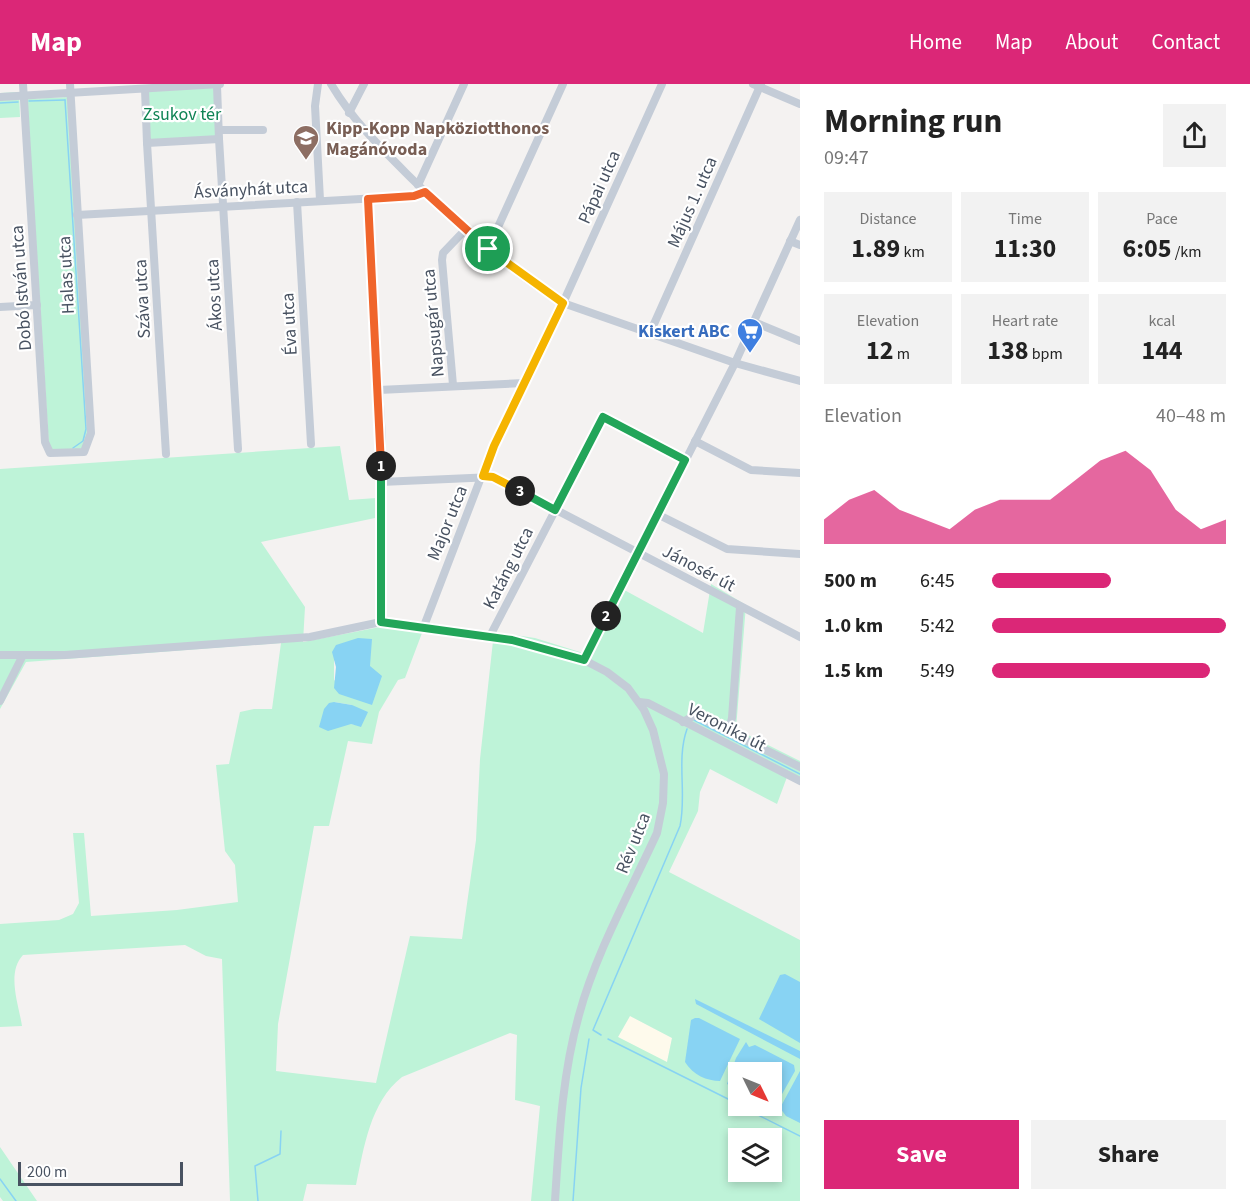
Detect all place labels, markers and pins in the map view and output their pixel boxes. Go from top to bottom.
place label: Kipp-Kopp Napköziotthonos Magánóvoda [326,116,549,162]
school or university icon: Kipp-Kopp Napköziotthonos Magánóvoda [291,123,321,161]
pin [462,223,513,274]
supermarket icon: Kiskert ABC [735,316,765,354]
place label: Kiskert ABC [638,319,731,344]
pin: 1 [366,451,396,481]
pin: 3 [505,476,535,506]
pin: 2 [591,601,621,631]

